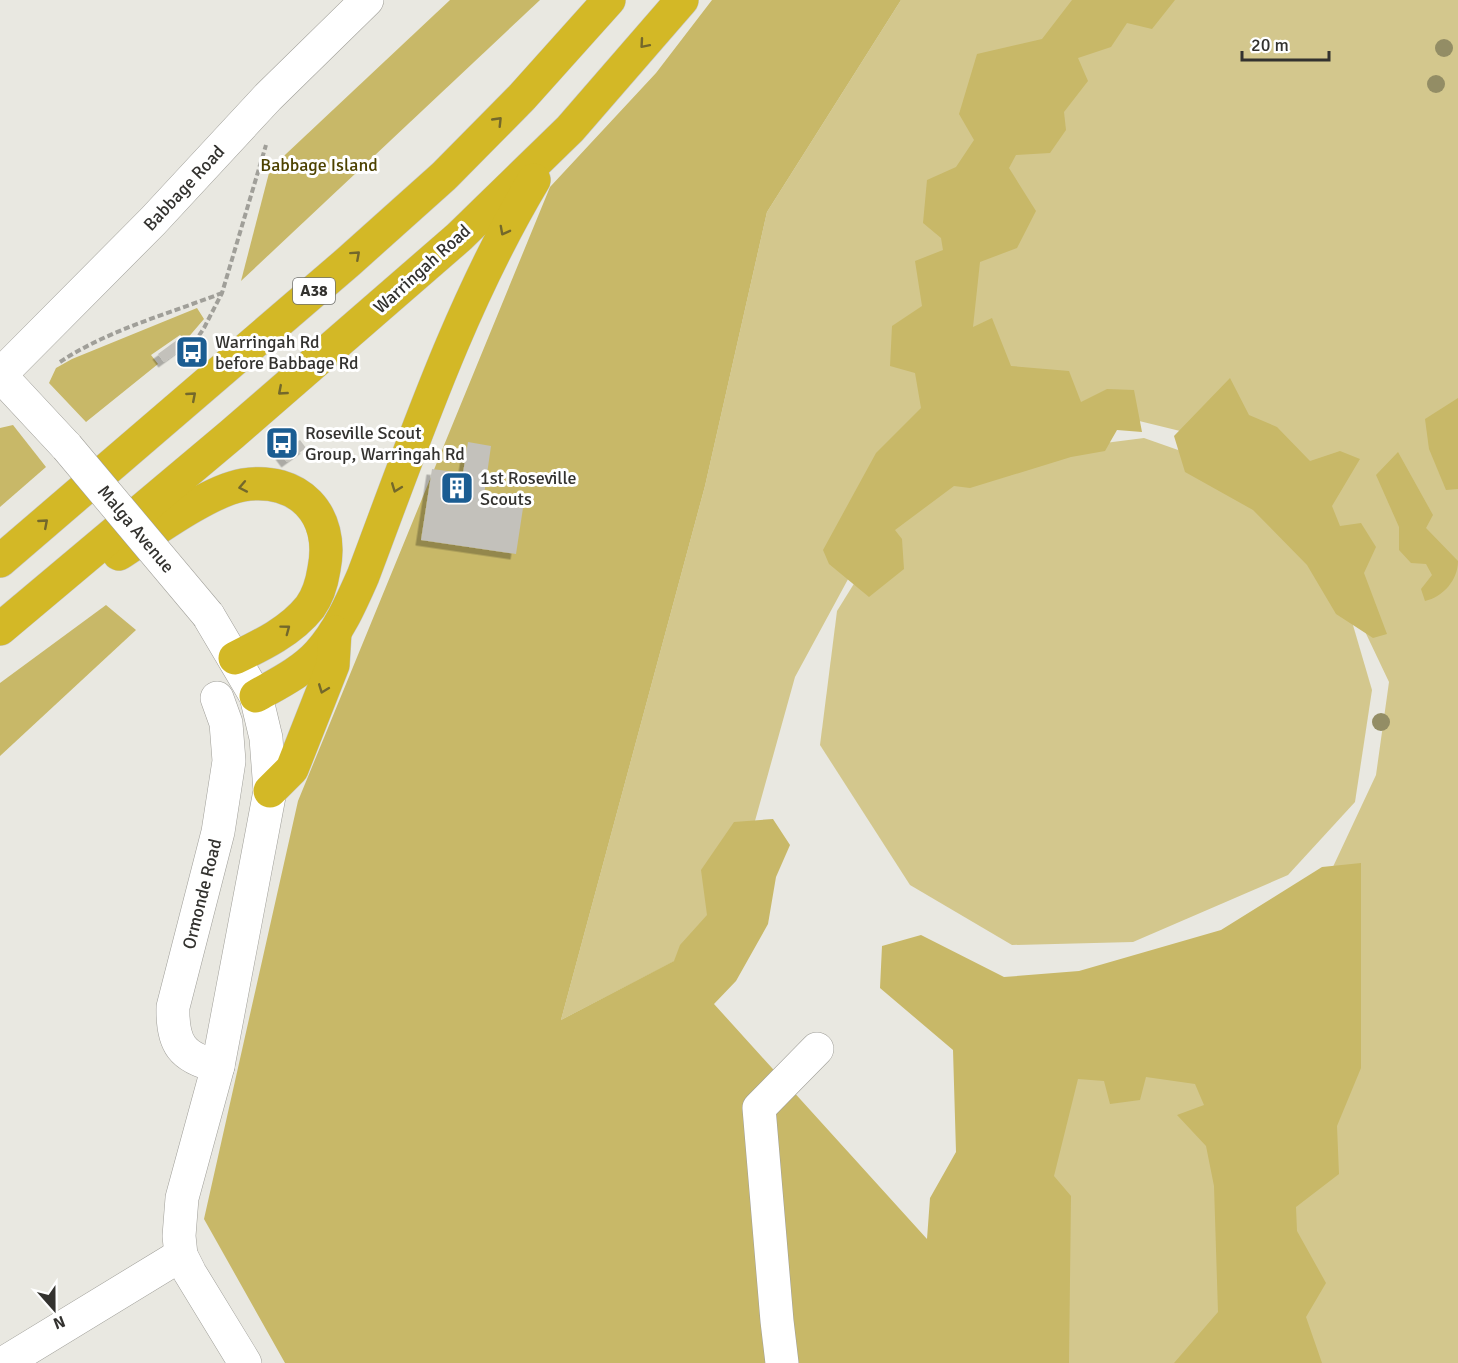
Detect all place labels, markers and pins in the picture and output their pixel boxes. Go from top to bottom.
place label: Warringah Rd before Babbage Rd [215,331,359,374]
bus stop icon: Warringah Rd before Babbage Rd [174,334,210,370]
place label: Roseville Scout Group, Warringah Rd [305,422,465,465]
bus stop icon: Roseville Scout Group, Warringah Rd [264,425,300,461]
place label: 1st Roseville Scouts [480,467,577,510]
building icon: 1st Roseville Scouts [439,470,475,506]

